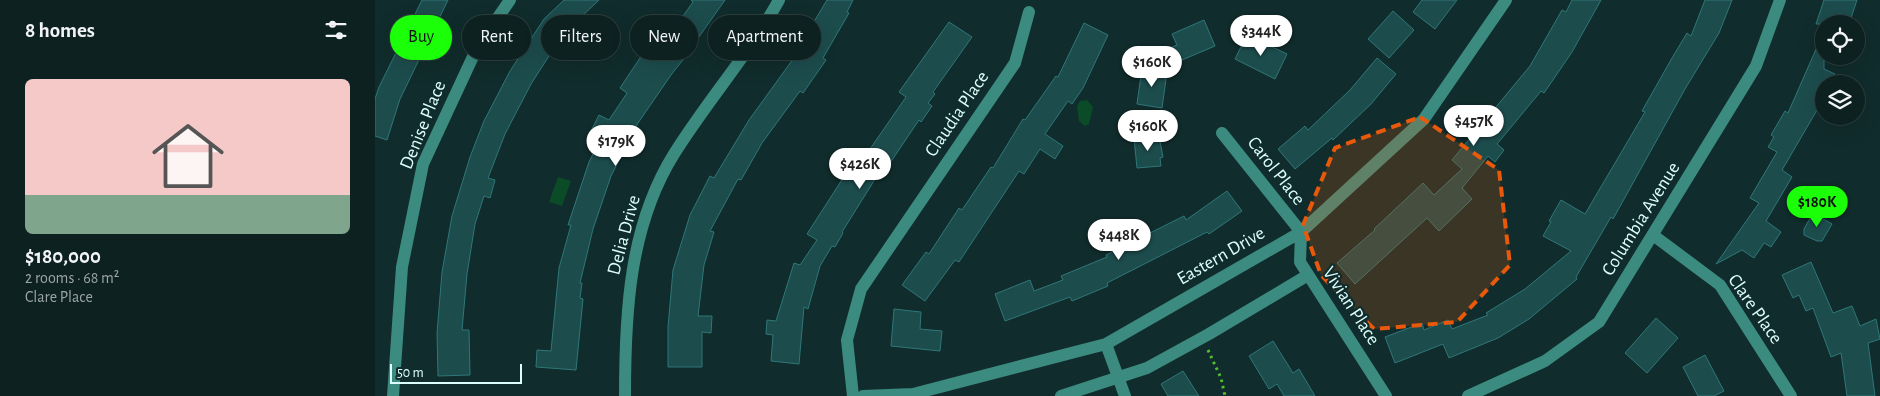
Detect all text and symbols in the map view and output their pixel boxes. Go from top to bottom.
chip: Buy [390,15,452,60]
chip: Rent [462,15,531,60]
chip: Filters [541,15,620,60]
chip: New [630,15,698,60]
chip: Apartment [708,15,821,60]
pin: $344K [1226,15,1296,57]
map controls [1815,15,1865,125]
button: locate [1815,15,1865,65]
icon: filters [322,16,350,44]
text: 8 homes [25,20,95,41]
text: $344K [1241,23,1281,39]
pin: $160K [1117,46,1187,88]
text: $160K [1133,54,1171,70]
street label: Claudia Place [922,68,992,160]
button: layers [1815,75,1865,125]
street label: Denise Place [397,78,449,172]
pin: $457K [1439,104,1509,147]
pin: $160K [1113,110,1183,152]
icon: home [143,111,233,201]
text: $457K [1455,113,1493,129]
text: $160K [1129,118,1167,134]
pin: $179K [581,124,651,167]
text: $179K [598,133,634,149]
street label: Carol Place [1244,133,1308,209]
pin: $426K [825,148,895,190]
text: $426K [840,156,880,172]
street label: Columbia Avenue [1599,159,1683,279]
pin: $180K [1782,186,1852,228]
street label: Delia Drive [604,193,644,277]
text: $180K [1798,194,1836,210]
pin: $448K [1084,218,1154,261]
street label: Eastern Drive [1174,223,1268,289]
text: $448K [1099,227,1139,243]
text: $180,000 [25,246,101,267]
street label: Vivian Place [1319,264,1383,348]
text: 2 rooms · 68 m² [25,270,119,286]
street label: Clare Place [1724,271,1786,347]
text: Clare Place [25,289,93,305]
scale bar [390,361,523,384]
text: 50 m [397,366,424,380]

